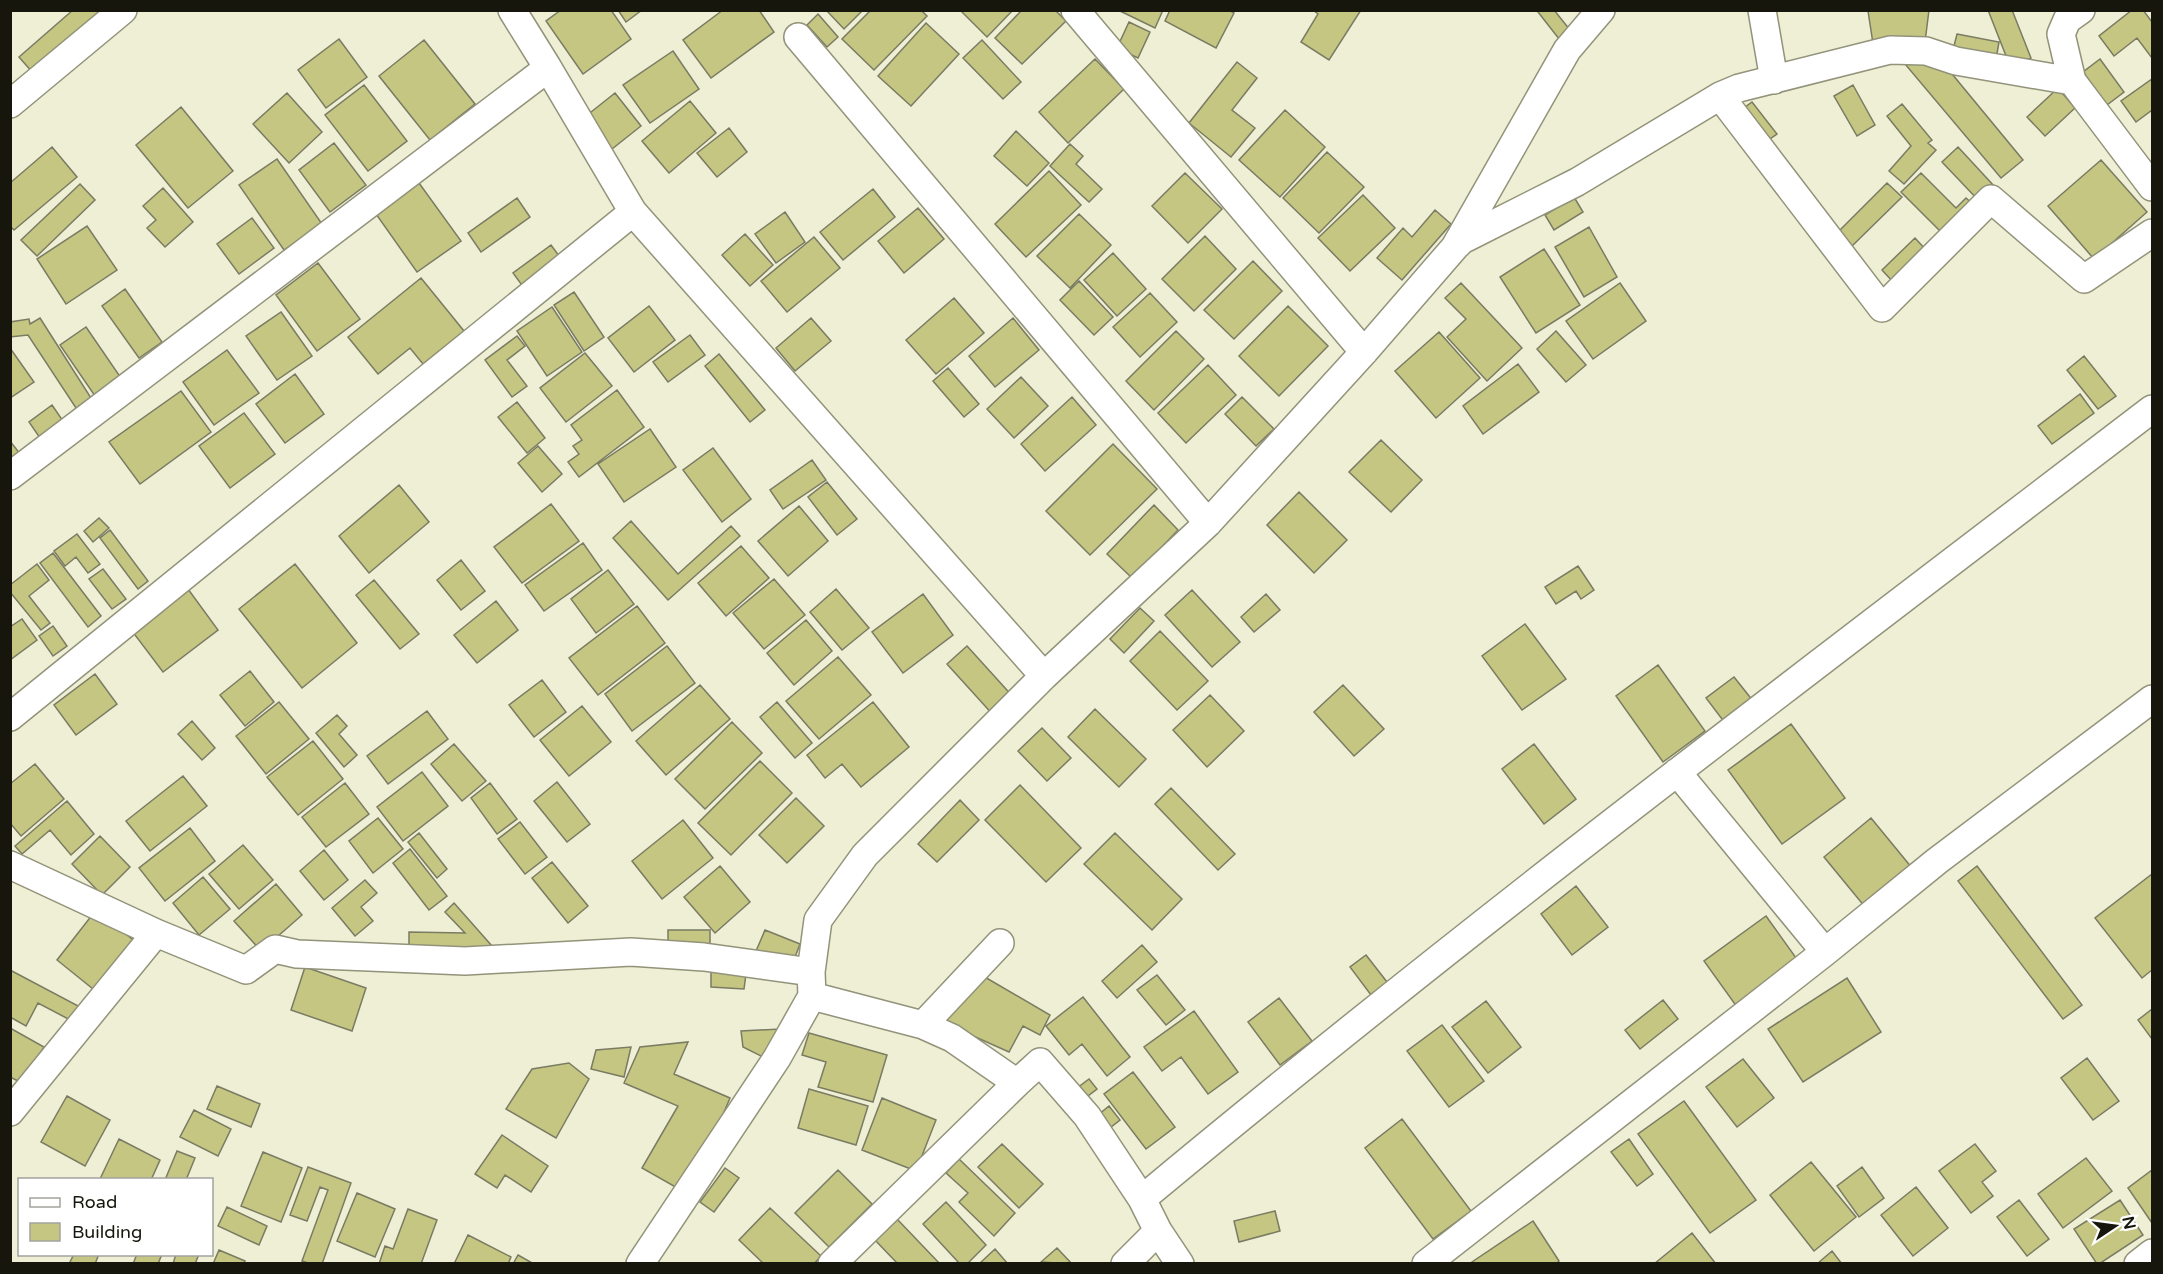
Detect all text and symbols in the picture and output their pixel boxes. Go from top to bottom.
legend [18,1178,213,1256]
text: Road [72,1191,117,1213]
north arrow [2085,1196,2145,1256]
text: N [2117,1214,2140,1231]
text: Building [72,1221,142,1243]

